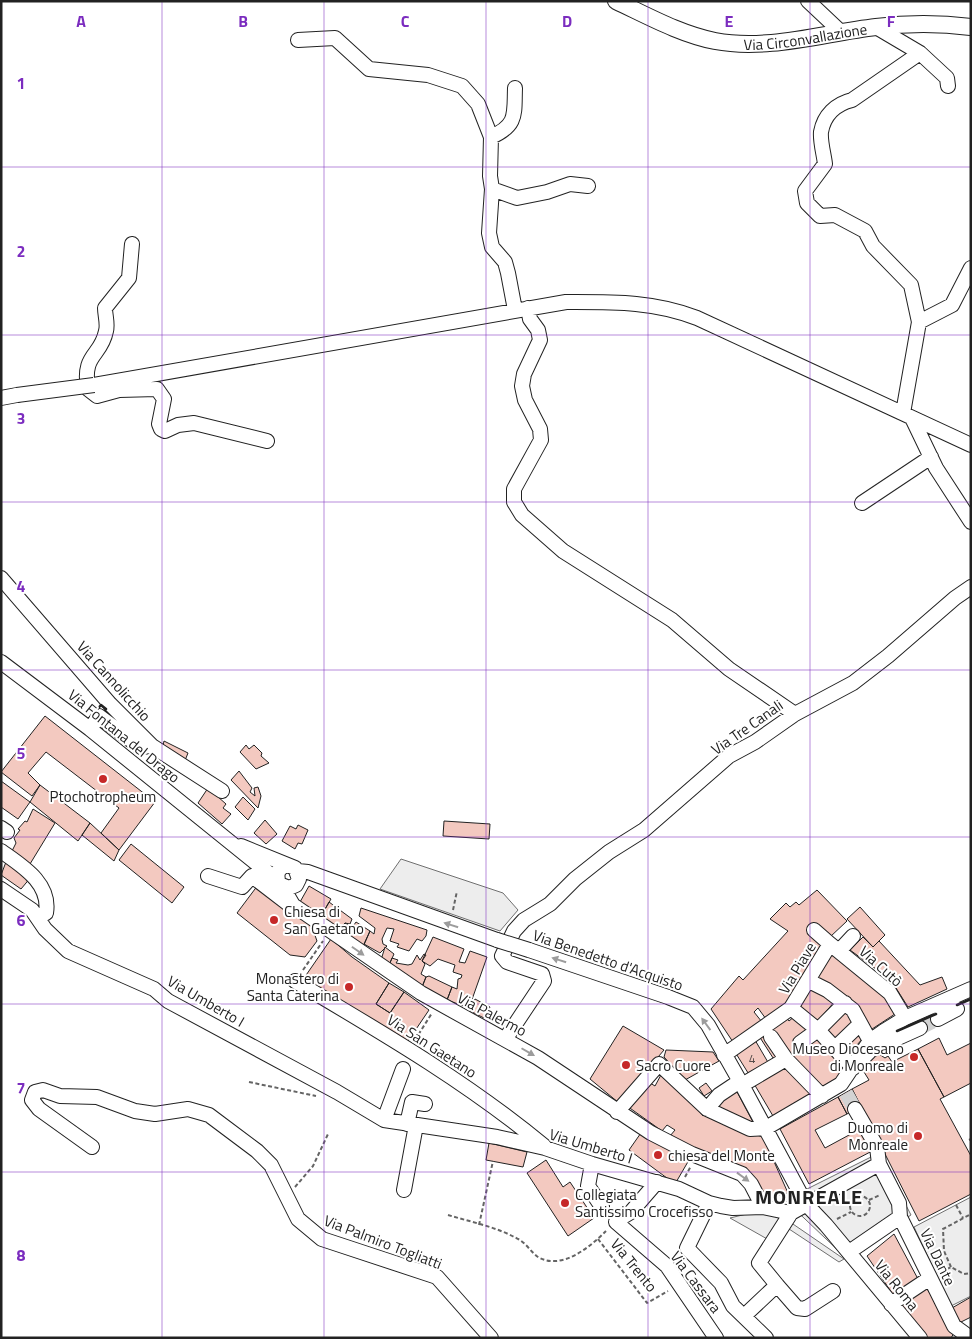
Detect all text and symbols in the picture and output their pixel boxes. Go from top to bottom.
text: A [76,9,86,33]
text: B [238,9,248,33]
text: C [401,9,410,33]
text: D [562,9,572,33]
text: E [725,9,734,33]
text: F [887,9,896,33]
street label: Via Circonvallazione [743,17,869,55]
text: 1 [17,71,25,95]
text: 2 [17,239,25,263]
text: 3 [17,406,25,430]
text: 4 [17,574,26,598]
street label: Via Cannolicchio [71,636,157,726]
street label: Via Fontana del Drago [63,684,185,789]
street label: Via Tre Canali [706,694,788,760]
text: 5 [17,741,26,765]
marker: Ptochotropheum [97,773,109,785]
place label: Ptochotropheum [50,785,156,808]
place label: Chiesa di San Gaetano [284,900,364,940]
text: 6 [17,908,26,932]
marker: Chiesa di San Gaetano [268,914,280,926]
one-way arrow [443,920,458,928]
street label: Via Benedetto d'Acquisto [530,923,686,997]
street label: Via Piave [772,938,822,998]
street label: Via Cutò [854,940,908,992]
one-way arrow [352,946,365,956]
one-way arrow [552,956,567,964]
place label: Monastero di Santa Caterina [247,967,339,1007]
street label: Via Umberto I [163,970,249,1032]
marker: Monastero di Santa Caterina [343,981,355,993]
street label: Via Palermo [453,986,531,1042]
street label: Via San Gaetano [383,1008,481,1084]
one-way arrow [701,1017,711,1031]
place label: Museo Diocesano di Monreale [792,1037,904,1077]
one-way arrow [521,1047,535,1056]
house number: 4 [749,1049,756,1068]
marker: Museo Diocesano di Monreale [908,1051,920,1063]
place label: Sacro Cuore [636,1054,711,1077]
marker: Sacro Cuore [620,1059,632,1071]
text: 7 [17,1076,25,1100]
place label: Duomo di Monreale [847,1116,908,1156]
street label: Via Umberto I [547,1122,635,1170]
marker: Duomo di Monreale [912,1130,924,1142]
place label: chiesa del Monte [668,1144,775,1167]
marker: chiesa del Monte [652,1149,664,1161]
one-way arrow [736,1172,750,1182]
district label: MONREALE [755,1181,863,1212]
place label: Collegiata Santissimo Crocefisso [575,1183,713,1223]
marker: Collegiata Santissimo Crocefisso [559,1197,571,1209]
street label: Via Palmiro Togliatti [321,1209,445,1275]
street label: Via Dante [914,1225,962,1289]
street label: Via Trento [605,1233,663,1297]
text: 8 [17,1243,26,1267]
street label: Via Cassara [665,1246,727,1318]
street label: Via Roma [869,1254,925,1316]

